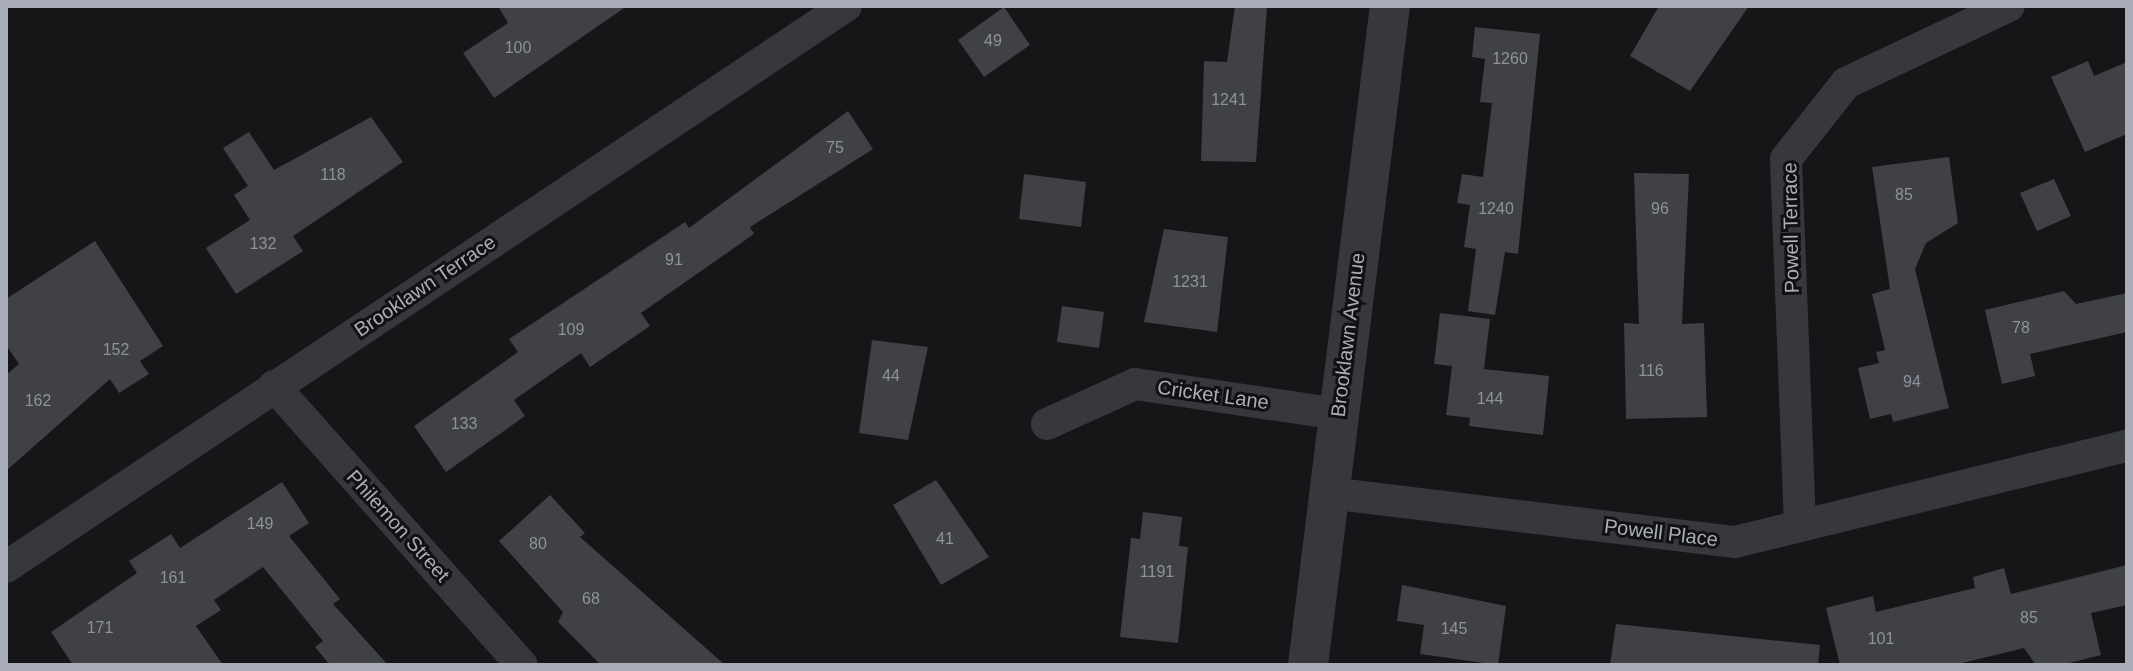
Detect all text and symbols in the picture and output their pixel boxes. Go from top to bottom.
house number: 49 [984,31,1002,51]
house number: 100 [505,38,531,58]
house number: 1260 [1492,49,1528,69]
house number: 1241 [1211,90,1247,110]
house number: 75 [826,138,844,158]
street label: Powell Terrace [1778,162,1804,294]
house number: 118 [320,165,346,185]
house number: 85 [1895,185,1913,205]
house number: 1240 [1478,199,1514,219]
house number: 96 [1651,199,1669,219]
street label: Brooklawn Terrace [350,230,500,342]
house number: 132 [250,234,276,254]
house number: 91 [665,250,683,270]
street label: Brooklawn Avenue [1326,251,1370,419]
house number: 1231 [1172,272,1208,292]
house number: 78 [2012,318,2030,338]
house number: 109 [558,320,584,340]
house number: 152 [103,340,129,360]
house number: 116 [1638,361,1664,381]
house number: 44 [882,366,900,386]
house number: 94 [1903,372,1921,392]
street label: Cricket Lane [1156,375,1270,415]
house number: 144 [1477,389,1503,409]
house number: 162 [25,391,51,411]
house number: 133 [451,414,477,434]
street label: Philemon Street [341,465,455,587]
house number: 149 [247,514,273,534]
street label: Powell Place [1603,514,1719,552]
house number: 41 [936,529,954,549]
house number: 80 [529,534,547,554]
house number: 1191 [1140,562,1174,582]
house number: 161 [160,568,186,588]
house number: 68 [582,589,600,609]
house number: 85 [2020,608,2038,628]
house number: 171 [87,618,113,638]
house number: 145 [1441,619,1467,639]
house number: 101 [1868,629,1894,649]

